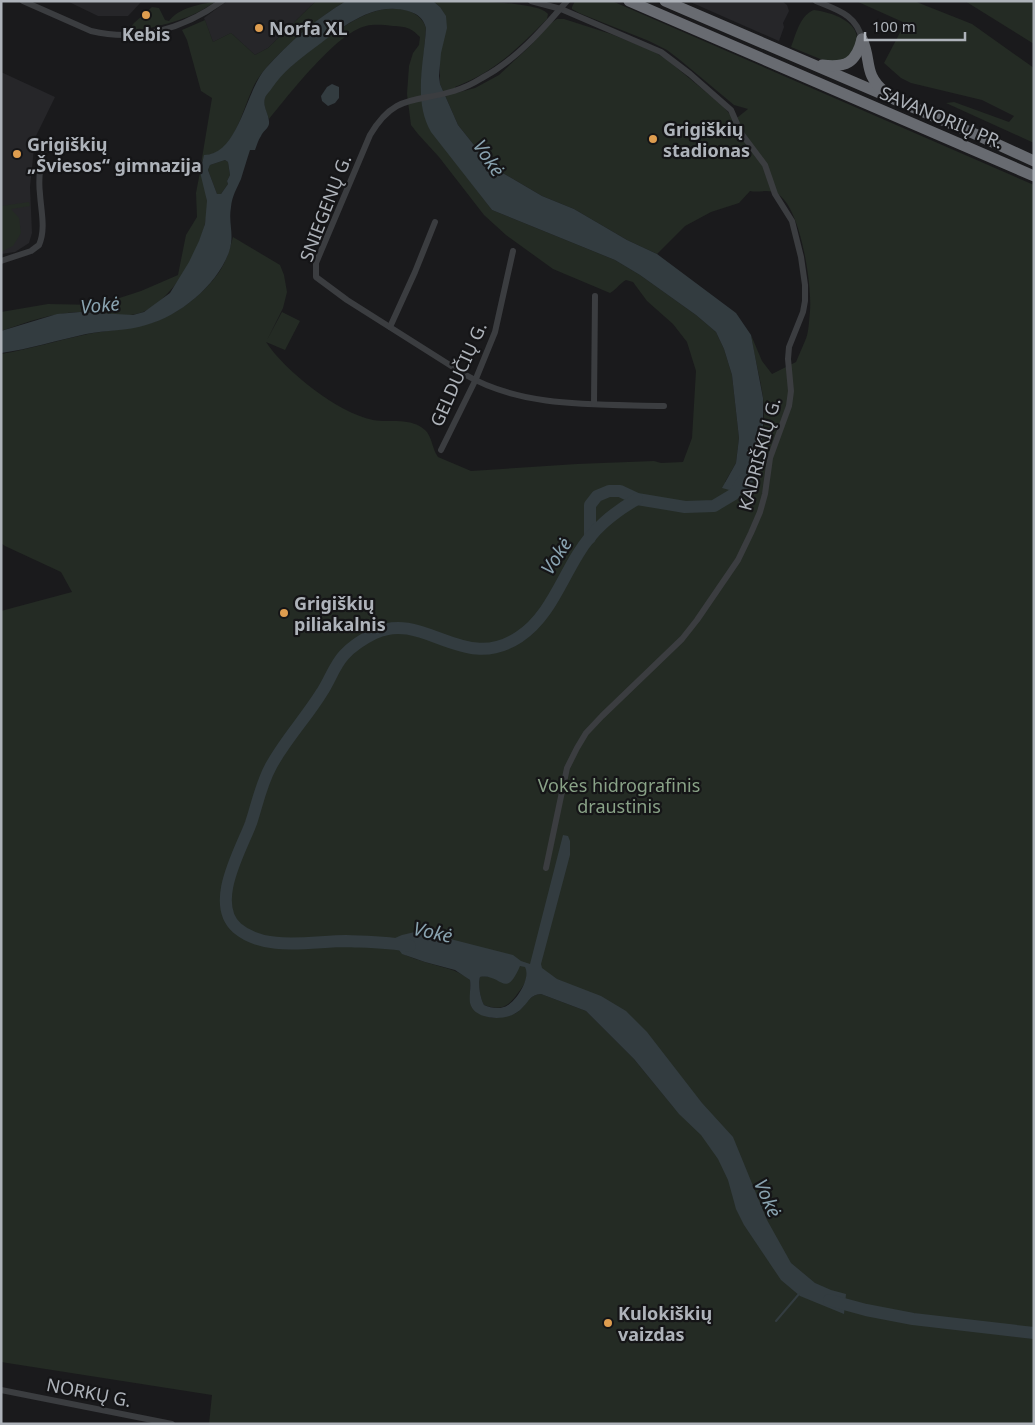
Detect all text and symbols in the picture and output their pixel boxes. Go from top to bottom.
marker: Kebis [140,9,152,21]
scale bar [865,10,965,42]
place label: Norfa XL [269,16,347,40]
text: 100 m [872,16,916,36]
place label: Kebis [122,22,170,46]
marker: Norfa XL [253,22,265,34]
street label: SAVANORIŲ PR. [877,80,1007,154]
place label: Grigiškių stadionas [663,117,750,162]
place label: Grigiškių „Šviesos“ gimnazija [27,132,202,177]
marker: Grigiškių stadionas [647,133,659,145]
water label: Vokė [467,134,511,182]
marker: Grigiškių „Šviesos“ gimnazija [11,148,23,160]
street label: SNIEGENŲ G. [294,151,356,265]
water label: Vokė [79,290,121,320]
street label: GELDUČIŲ G. [424,318,492,430]
street label: KADRIŠKIŲ G. [732,395,786,513]
water label: Vokė [534,532,578,580]
place label: Grigiškių piliakalnis [294,591,386,636]
marker: Grigiškių piliakalnis [278,607,290,619]
park label: Vokės hidrografinis draustinis [538,773,700,818]
water label: Vokė [411,915,455,949]
water label: Vokė [748,1175,788,1221]
place label: Kulokiškių vaizdas [618,1301,712,1346]
marker: Kulokiškių vaizdas [602,1317,614,1329]
street label: NORKŲ G. [45,1372,133,1412]

